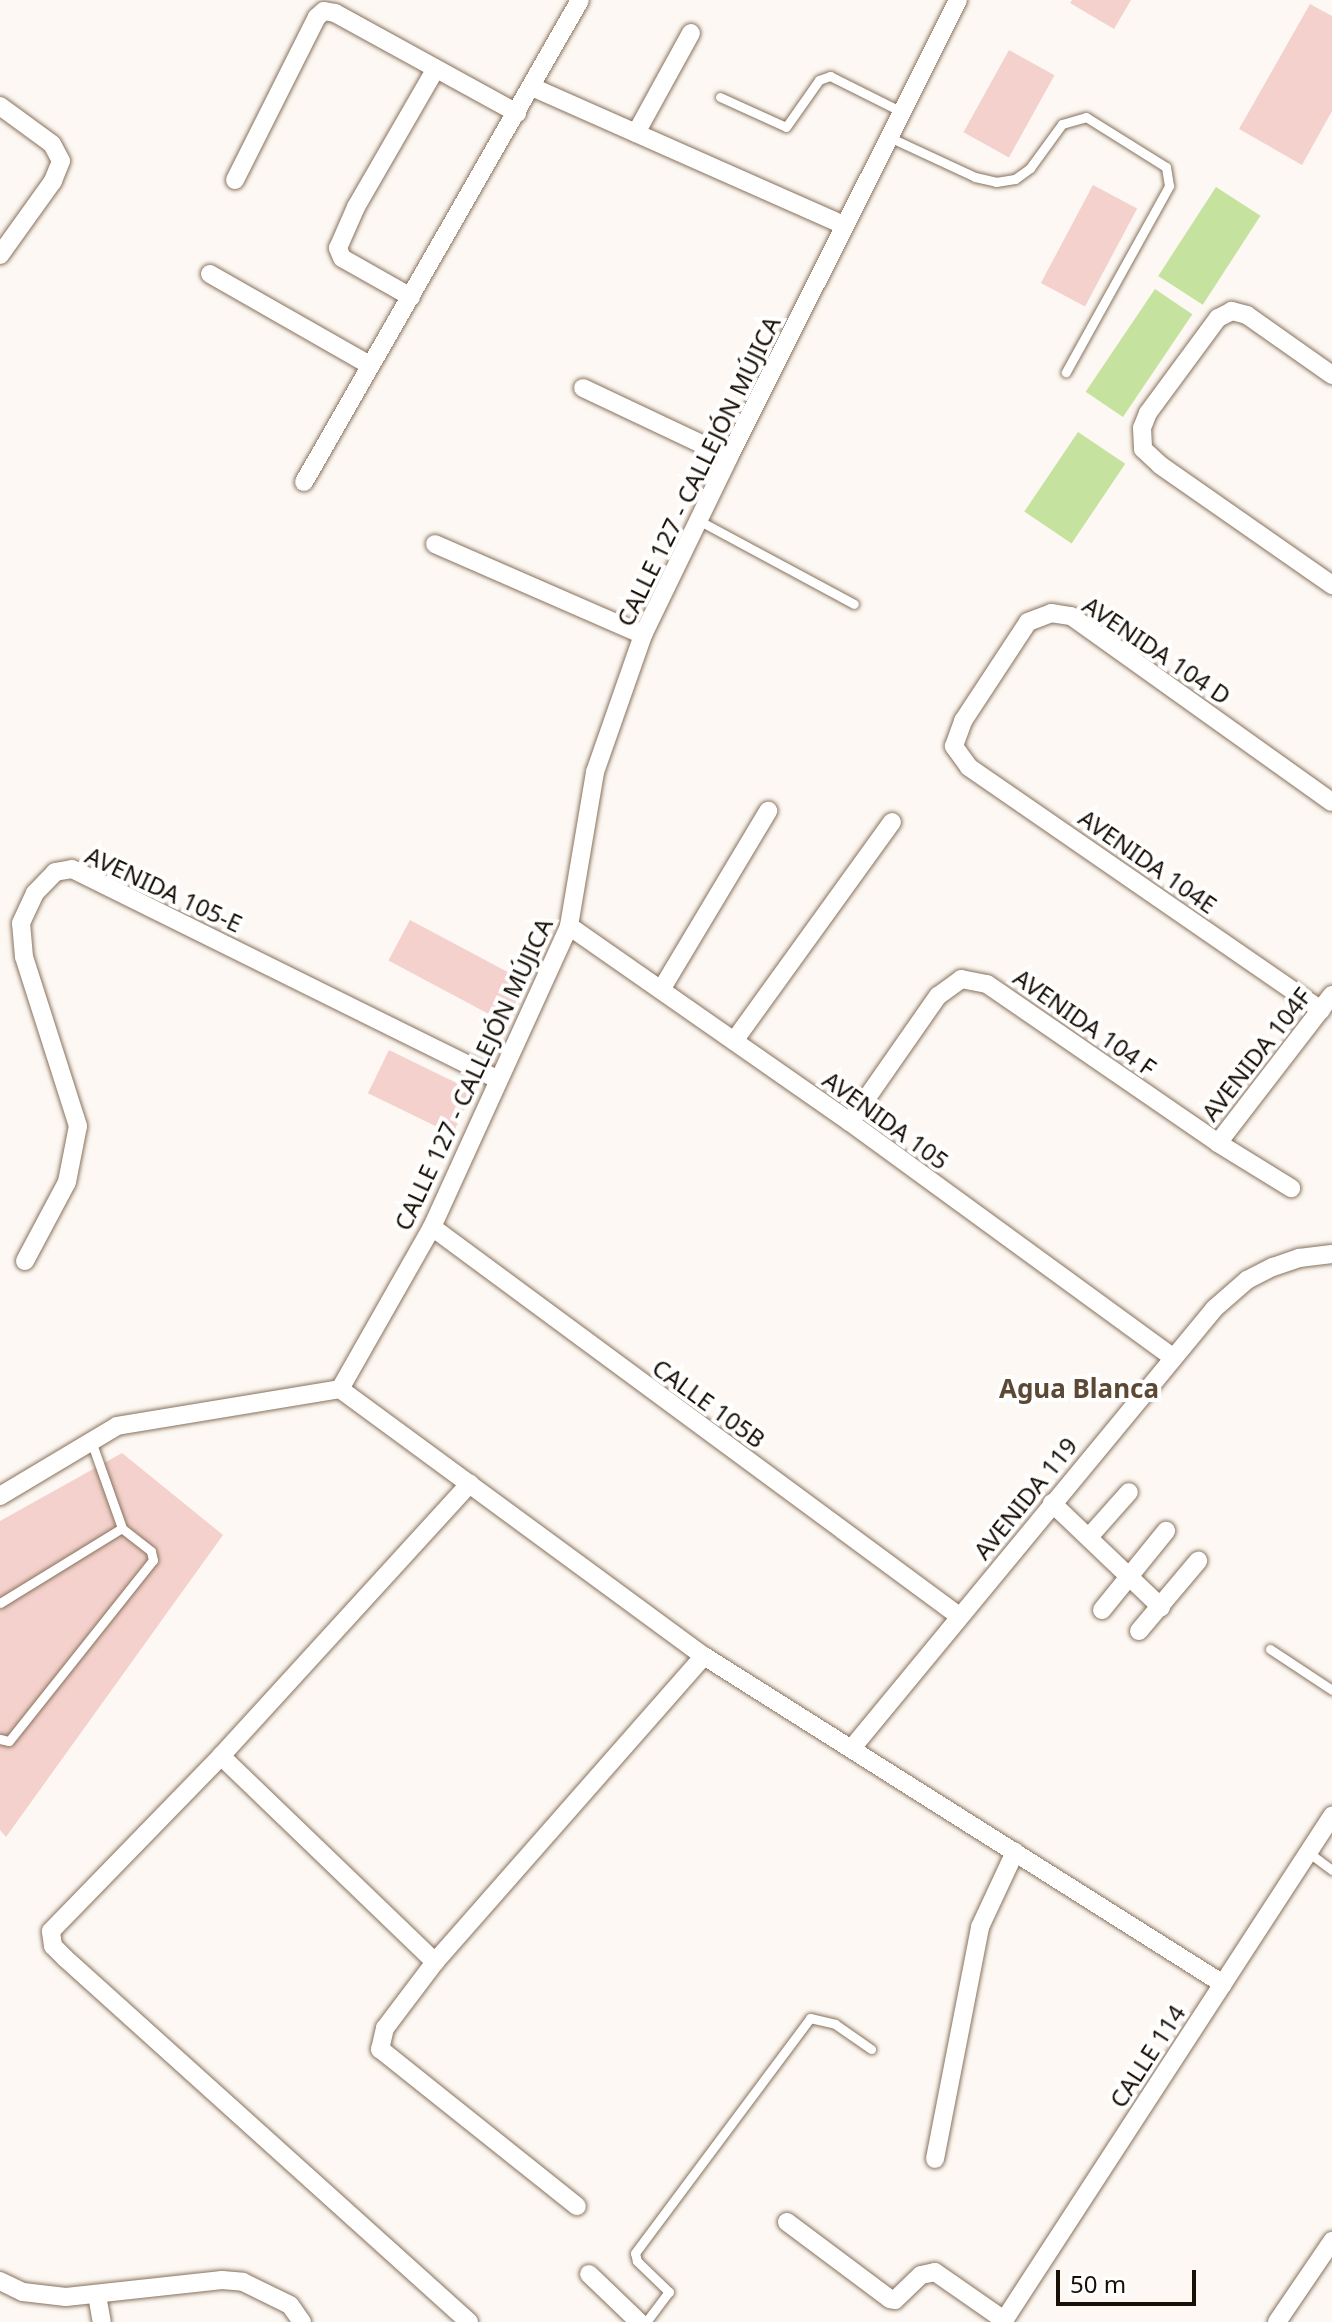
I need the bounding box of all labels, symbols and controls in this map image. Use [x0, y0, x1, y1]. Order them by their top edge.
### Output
street label: CALLE 127 - CALLEJÓN MÚJICA [610, 311, 786, 631]
street label: AVENIDA 104 D [1078, 590, 1236, 710]
street label: AVENIDA 104E [1074, 803, 1222, 919]
street label: AVENIDA 105-E [81, 840, 247, 938]
street label: CALLE 127 - CALLEJÓN MÚJICA [388, 913, 558, 1235]
street label: AVENIDA 104 F [1008, 962, 1162, 1082]
street label: AVENIDA 104F [1195, 982, 1317, 1126]
street label: AVENIDA 105 [818, 1065, 954, 1175]
street label: CALLE 105B [647, 1353, 771, 1453]
district label: Agua Blanca [999, 1373, 1159, 1405]
street label: AVENIDA 119 [967, 1431, 1083, 1565]
street label: CALLE 114 [1103, 1999, 1191, 2113]
scale bar [1060, 2254, 1200, 2304]
text: 50 m [1070, 2267, 1126, 2300]

